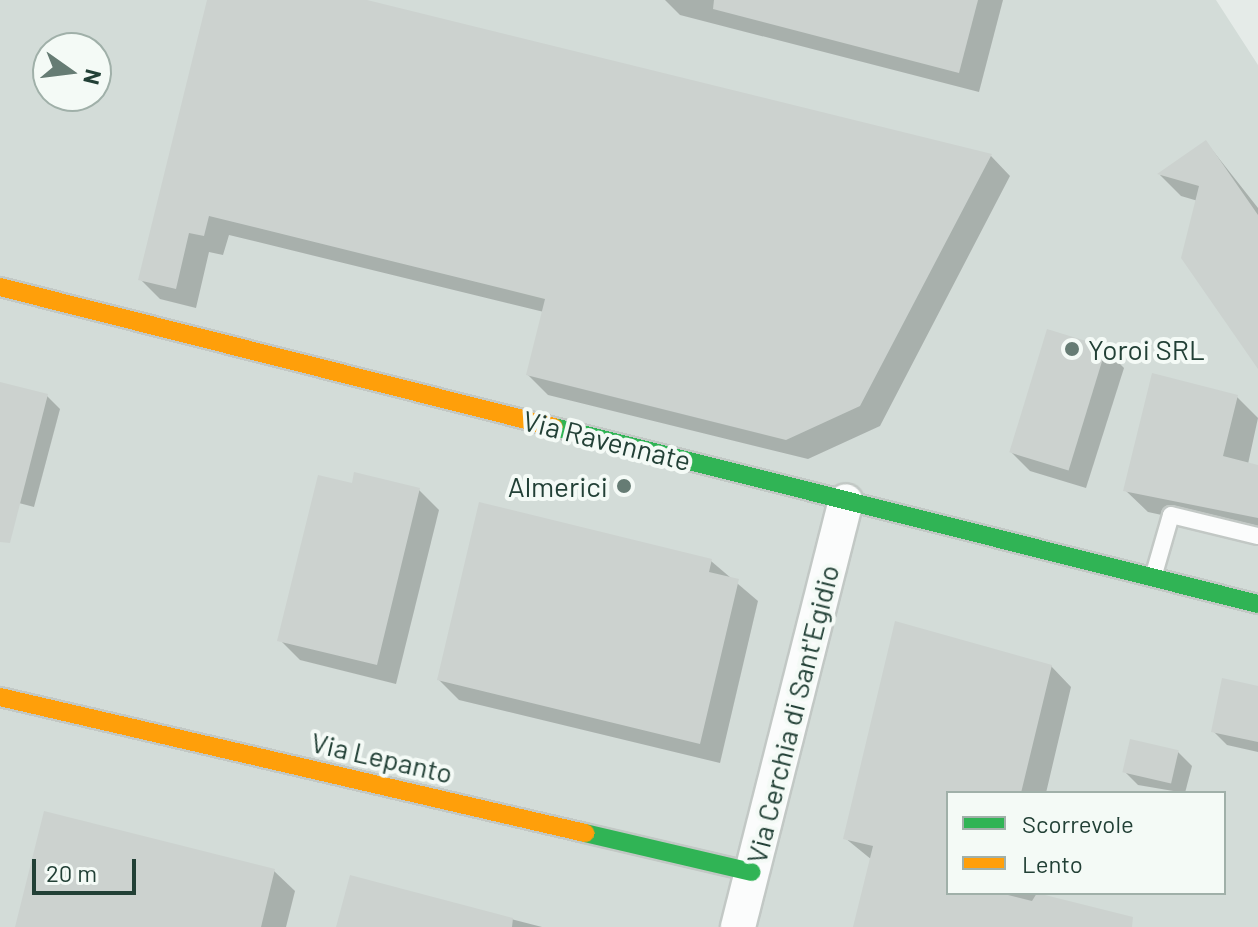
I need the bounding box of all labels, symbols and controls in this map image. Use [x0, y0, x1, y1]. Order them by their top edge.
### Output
north arrow [32, 32, 112, 112]
text: N [79, 67, 108, 88]
place label: Yoroi SRL [1088, 332, 1205, 366]
marker: Yoroi SRL [1063, 340, 1081, 358]
street label: Via Ravennate [520, 403, 694, 477]
place label: Almerici [508, 469, 608, 503]
marker: Almerici [615, 477, 633, 495]
street label: Via Cerchia di Sant'Egidio [739, 561, 845, 867]
street label: Via Lepanto [308, 724, 456, 790]
legend [946, 791, 1226, 895]
text: Scorrevole [1022, 809, 1134, 838]
scale bar [36, 843, 140, 893]
text: Lento [1022, 849, 1083, 878]
text: 20 m [46, 858, 97, 887]

